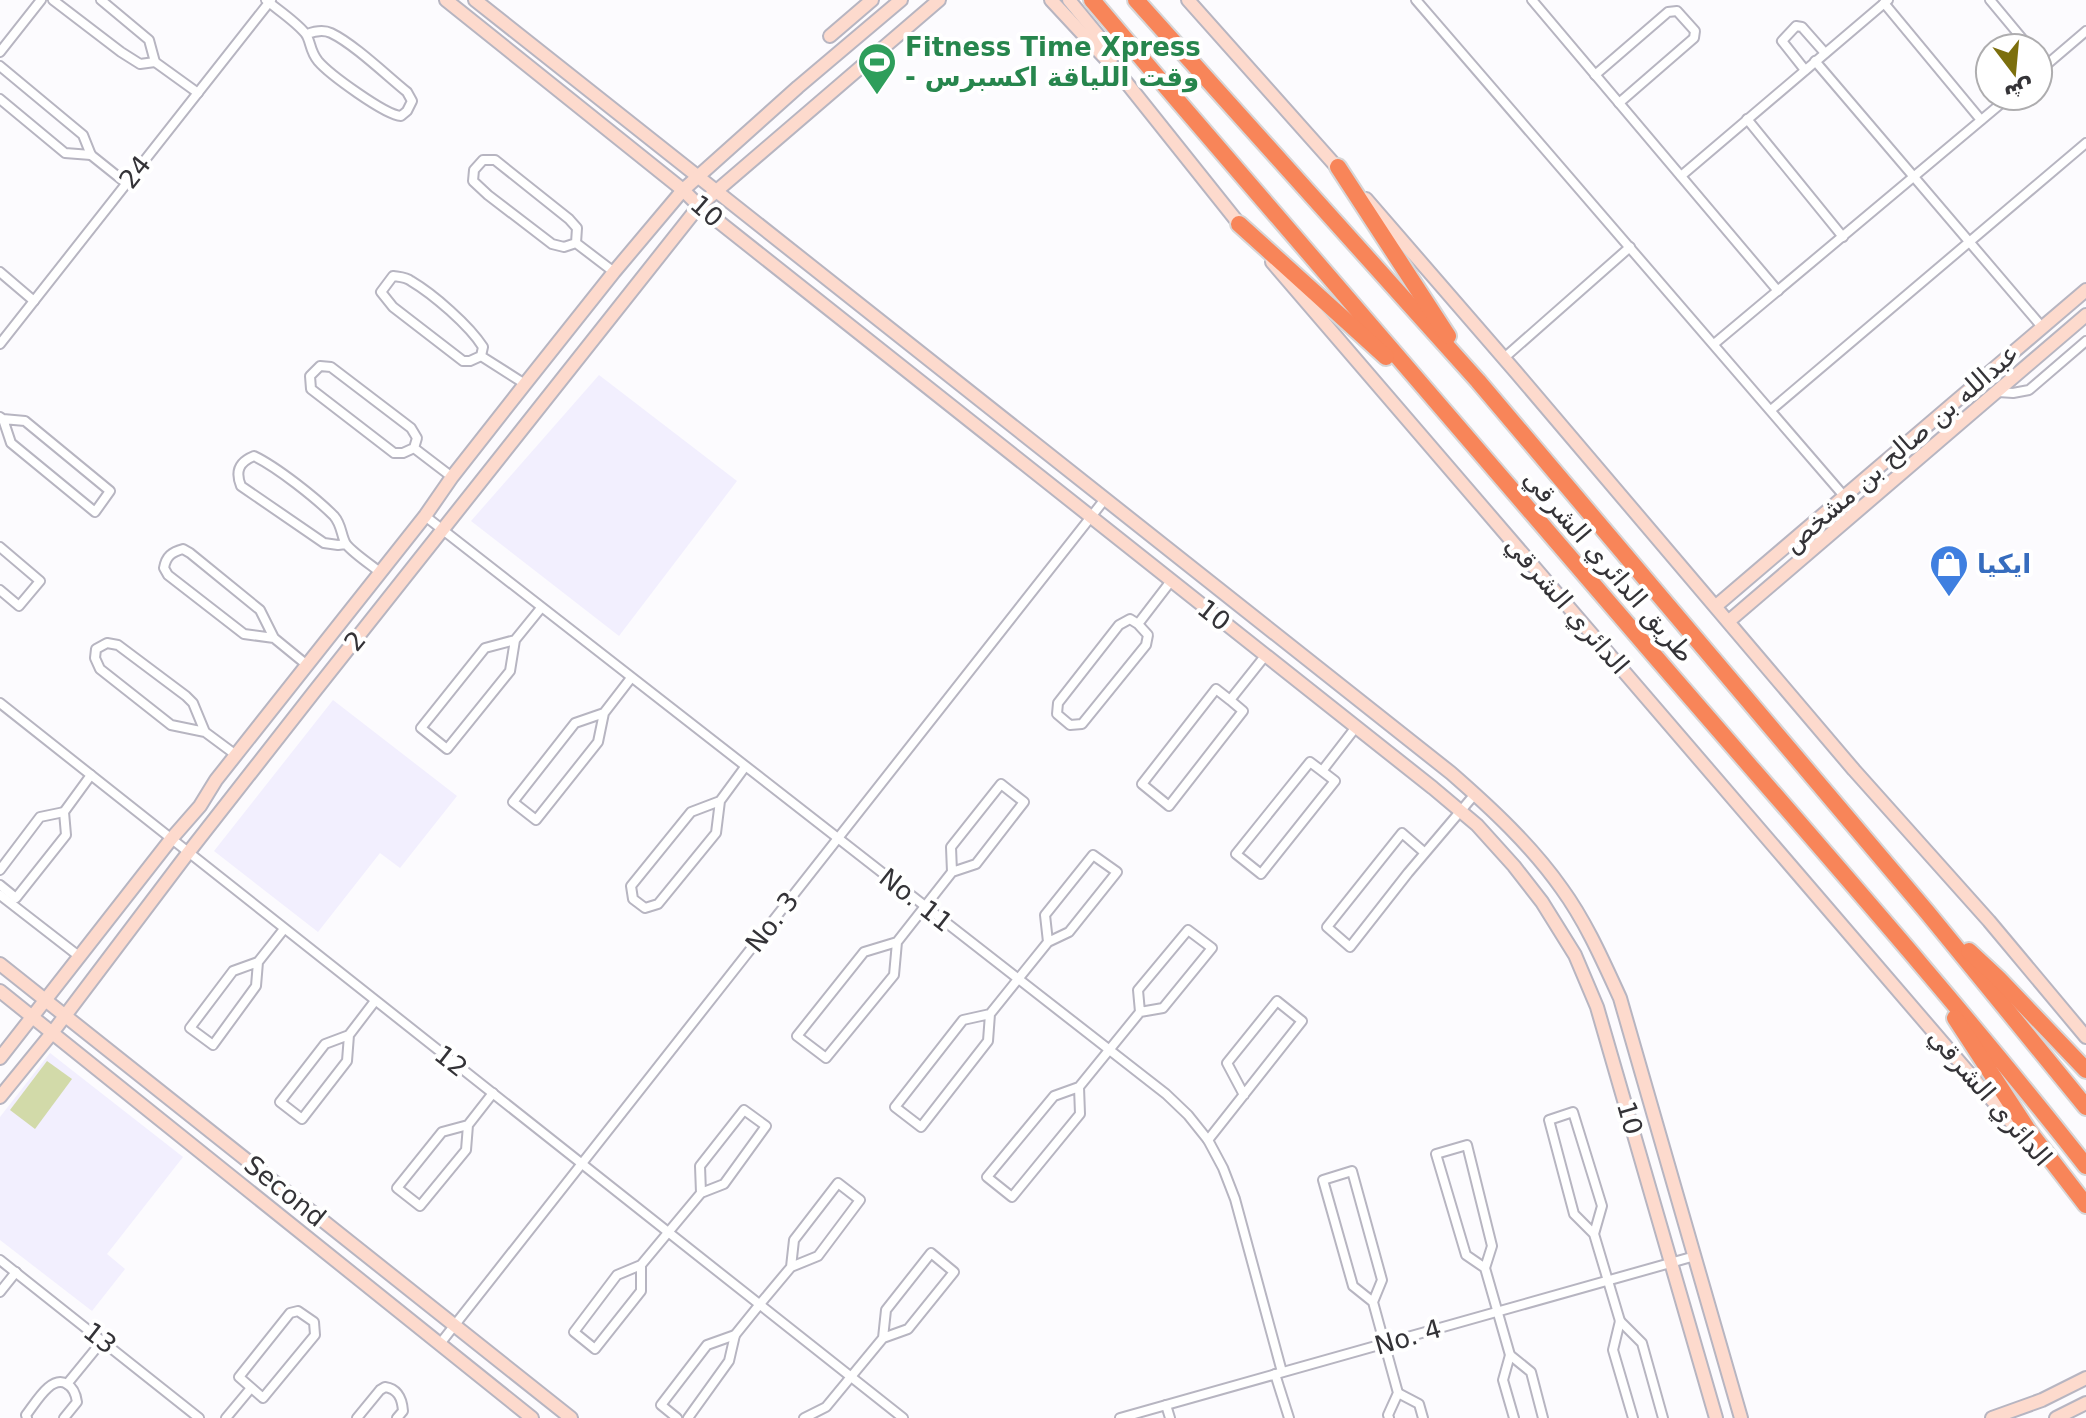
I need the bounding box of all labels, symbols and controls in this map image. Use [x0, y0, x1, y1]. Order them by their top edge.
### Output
place label: Fitness Time Xpress - وقت اللياقة اكسبرس [905, 32, 1201, 93]
north arrow [1974, 32, 2054, 112]
sports icon: Fitness Time Xpress - وقت اللياقة اكسبرس [856, 41, 898, 96]
text: ش [2001, 75, 2037, 107]
street label: 24 [113, 150, 157, 194]
street label: 10 [685, 189, 729, 233]
street label: عبدالله بن صالح بن مشخص [1777, 338, 2026, 559]
street label: طريق الدائري الشرقي [1517, 463, 1701, 669]
street label: الدائري الشرقي [1498, 529, 1636, 681]
shop icon: ايكيا [1928, 543, 1970, 598]
place label: ايكيا [1977, 549, 2031, 579]
street label: 10 [1192, 593, 1236, 637]
street label: 2 [338, 625, 372, 657]
street label: No. 11 [873, 862, 959, 938]
street label: No. 3 [739, 886, 805, 958]
street label: الدائري الشرقي [1921, 1022, 2058, 1173]
street label: 12 [429, 1039, 473, 1083]
street label: 10 [1611, 1098, 1649, 1138]
street label: Second [238, 1149, 332, 1233]
street label: No. 4 [1371, 1313, 1445, 1361]
street label: 13 [78, 1316, 122, 1360]

